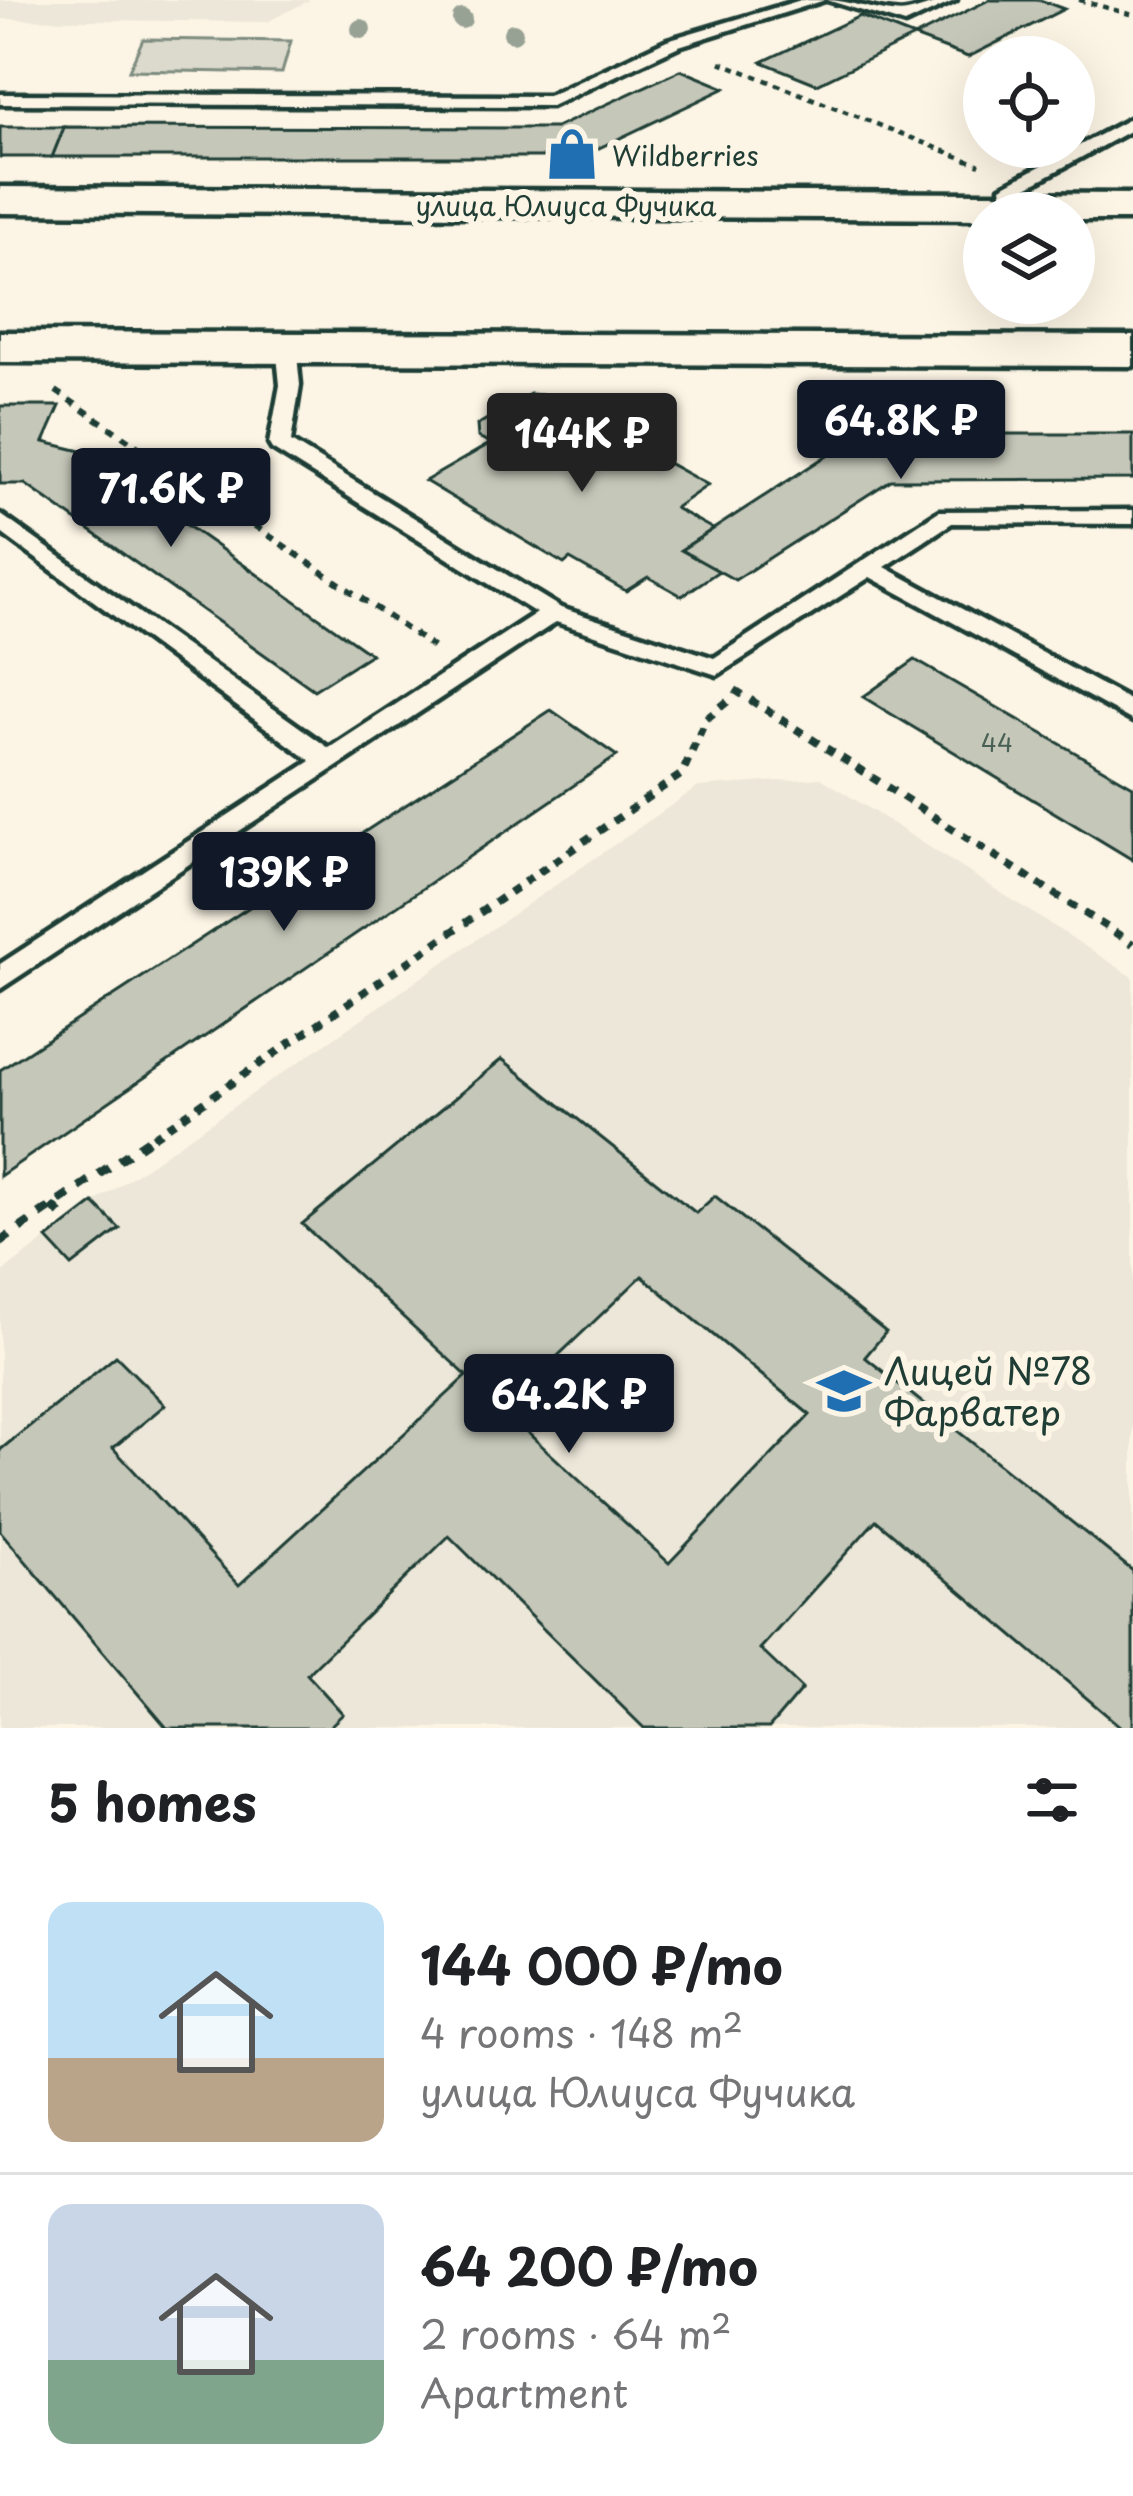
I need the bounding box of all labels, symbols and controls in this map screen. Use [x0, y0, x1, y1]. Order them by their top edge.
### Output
map controls [963, 36, 1095, 324]
button: locate [963, 36, 1095, 168]
shop icon: Wildberries [543, 125, 601, 183]
place label: Wildberries [612, 134, 759, 175]
street label: улица Юлиуса Фучика [415, 184, 717, 225]
button: layers [963, 192, 1095, 324]
pin: 64.8K ₽ [790, 380, 1012, 482]
text: 64.8K ₽ [824, 389, 978, 448]
pin: 144K ₽ [484, 393, 680, 495]
text: 144K ₽ [514, 402, 650, 461]
pin: 71.6K ₽ [60, 448, 282, 550]
text: 71.6K ₽ [98, 457, 244, 516]
house number: 44 [981, 724, 1013, 760]
pin: 139K ₽ [186, 832, 382, 934]
text: 139K ₽ [219, 841, 349, 900]
place label: Лицей №78 Фарватер [884, 1343, 1092, 1438]
pin: 64.2K ₽ [458, 1354, 680, 1456]
school or university icon: Лицей №78 Фарватер [815, 1362, 873, 1420]
text: 64.2K ₽ [491, 1363, 647, 1422]
text: 5 homes [48, 1762, 257, 1839]
icon: filters [1019, 1767, 1085, 1833]
text: 144 000 ₽/mo [420, 1925, 783, 2002]
icon: home [144, 1950, 288, 2094]
text: 4 rooms · 148 m² [420, 2002, 743, 2061]
text: улица Юлиуса Фучика [420, 2061, 855, 2120]
text: 64 200 ₽/mo [420, 2226, 758, 2303]
icon: home [144, 2252, 288, 2396]
text: 2 rooms · 64 m² [420, 2303, 732, 2362]
text: Apartment [420, 2362, 628, 2421]

